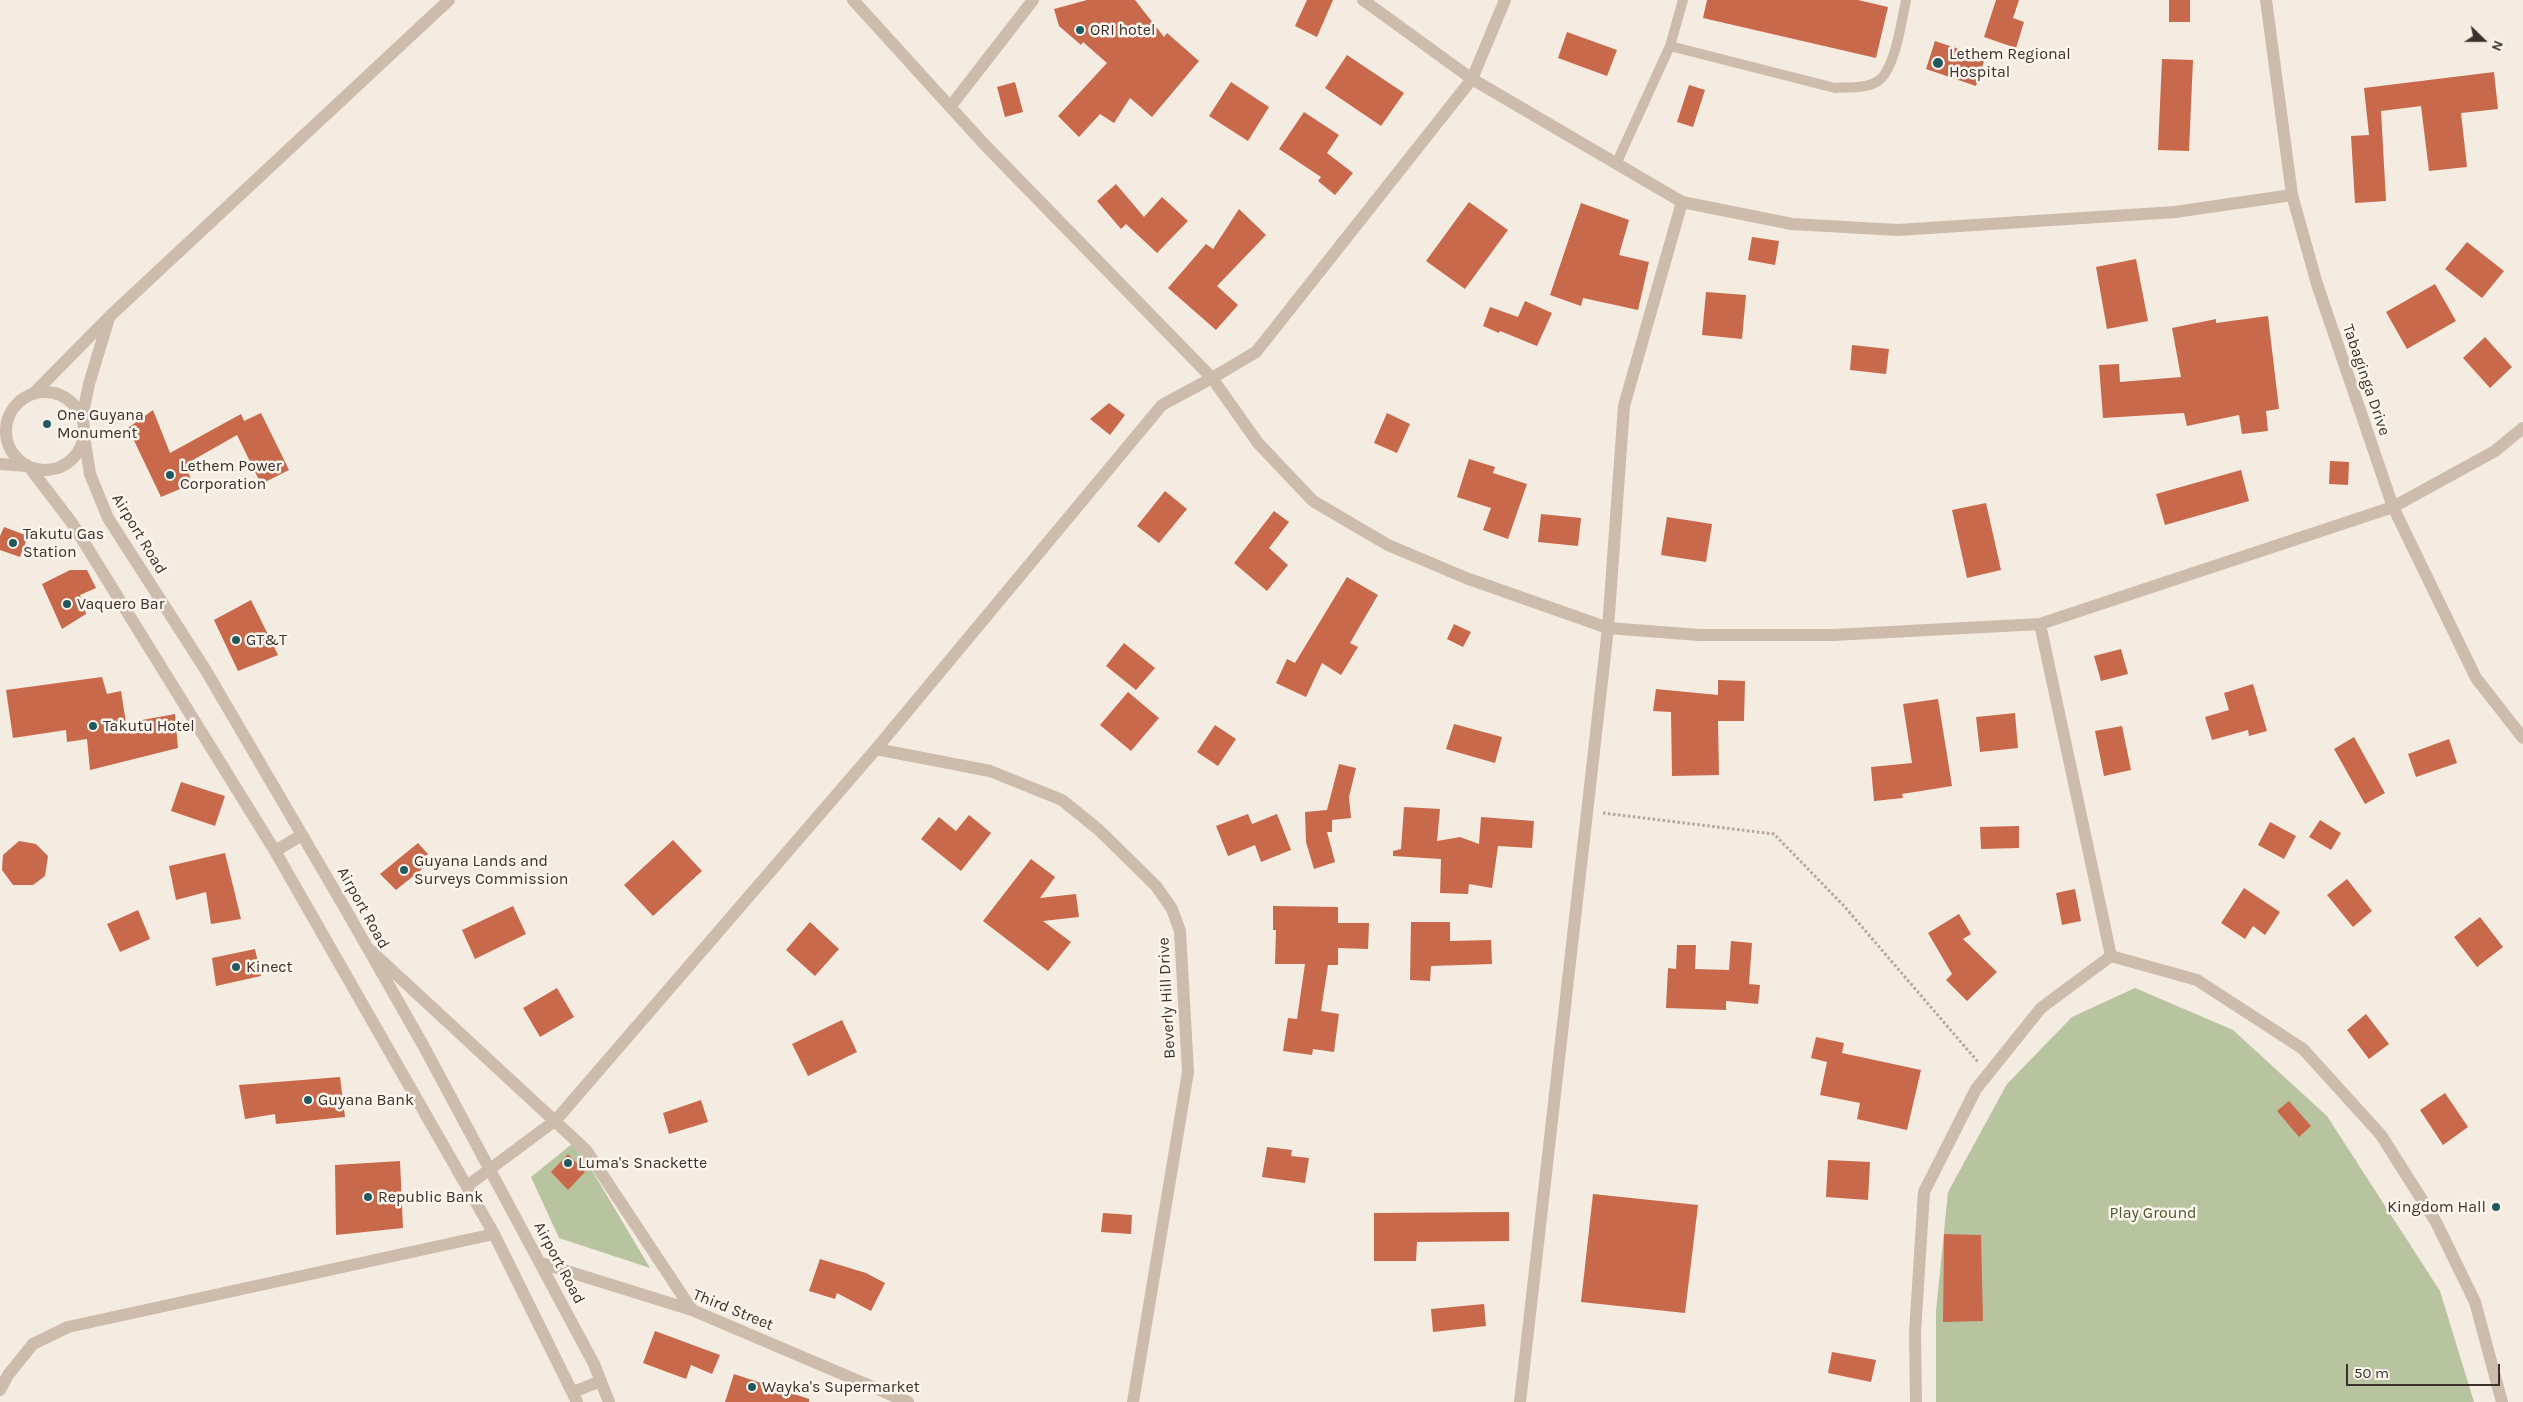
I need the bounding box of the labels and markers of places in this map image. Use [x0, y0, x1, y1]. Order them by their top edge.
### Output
place label: ORI hotel [1090, 20, 1156, 40]
marker: ORI hotel [1074, 24, 1086, 36]
place label: Lethem Regional Hospital [1949, 44, 2071, 82]
marker: Lethem Regional Hospital [1931, 56, 1945, 70]
place label: One Guyana Monument [57, 405, 144, 443]
marker: One Guyana Monument [41, 418, 53, 430]
place label: Lethem Power Corporation [180, 456, 282, 494]
marker: Lethem Power Corporation [164, 469, 176, 481]
place label: Takutu Gas Station [23, 524, 104, 562]
marker: Takutu Gas Station [7, 537, 19, 549]
place label: Vaquero Bar [77, 594, 164, 614]
marker: Vaquero Bar [61, 598, 73, 610]
place label: GT&T [246, 630, 287, 650]
marker: GT&T [230, 634, 242, 646]
place label: Takutu Hotel [103, 716, 195, 736]
marker: Takutu Hotel [87, 720, 99, 732]
place label: Guyana Lands and Surveys Commission [414, 851, 568, 889]
marker: Guyana Lands and Surveys Commission [398, 864, 410, 876]
place label: Kinect [246, 957, 293, 977]
marker: Kinect [230, 961, 242, 973]
place label: Guyana Bank [318, 1090, 414, 1110]
marker: Guyana Bank [302, 1094, 314, 1106]
place label: Luma's Snackette [578, 1153, 707, 1173]
marker: Luma's Snackette [562, 1157, 574, 1169]
place label: Republic Bank [378, 1187, 483, 1207]
marker: Republic Bank [362, 1191, 374, 1203]
place label: Kingdom Hall [2387, 1197, 2486, 1217]
marker: Kingdom Hall [2490, 1201, 2502, 1213]
place label: Wayka's Supermarket [762, 1377, 920, 1397]
marker: Wayka's Supermarket [746, 1381, 758, 1393]

